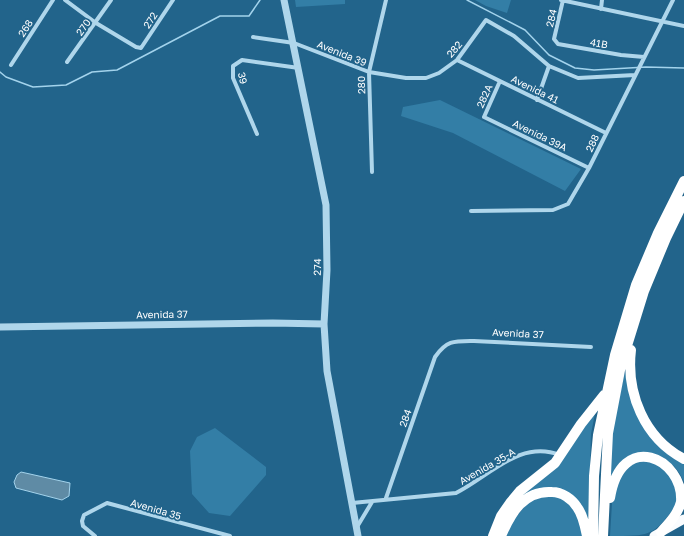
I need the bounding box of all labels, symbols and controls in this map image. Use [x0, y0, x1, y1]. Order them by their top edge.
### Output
street label: 284 [543, 8, 559, 28]
street label: 272 [140, 9, 160, 30]
street label: 270 [73, 16, 93, 38]
street label: 268 [15, 17, 35, 39]
street label: 41B [589, 36, 609, 50]
street label: Avenida 39 [315, 38, 369, 68]
street label: 282 [444, 38, 464, 60]
street label: 39 [236, 71, 250, 85]
street label: Avenida 41 [509, 72, 561, 106]
street label: 280 [355, 76, 367, 94]
street label: 282A [474, 82, 495, 110]
street label: Avenida 39A [511, 117, 569, 153]
street label: 288 [583, 132, 601, 154]
street label: 274 [311, 258, 323, 276]
street label: Avenida 37 [136, 308, 188, 320]
street label: Avenida 37 [492, 326, 544, 340]
street label: 284 [396, 408, 414, 428]
street label: Avenida 35-A [457, 445, 517, 487]
street label: Avenida 35 [129, 496, 183, 522]

